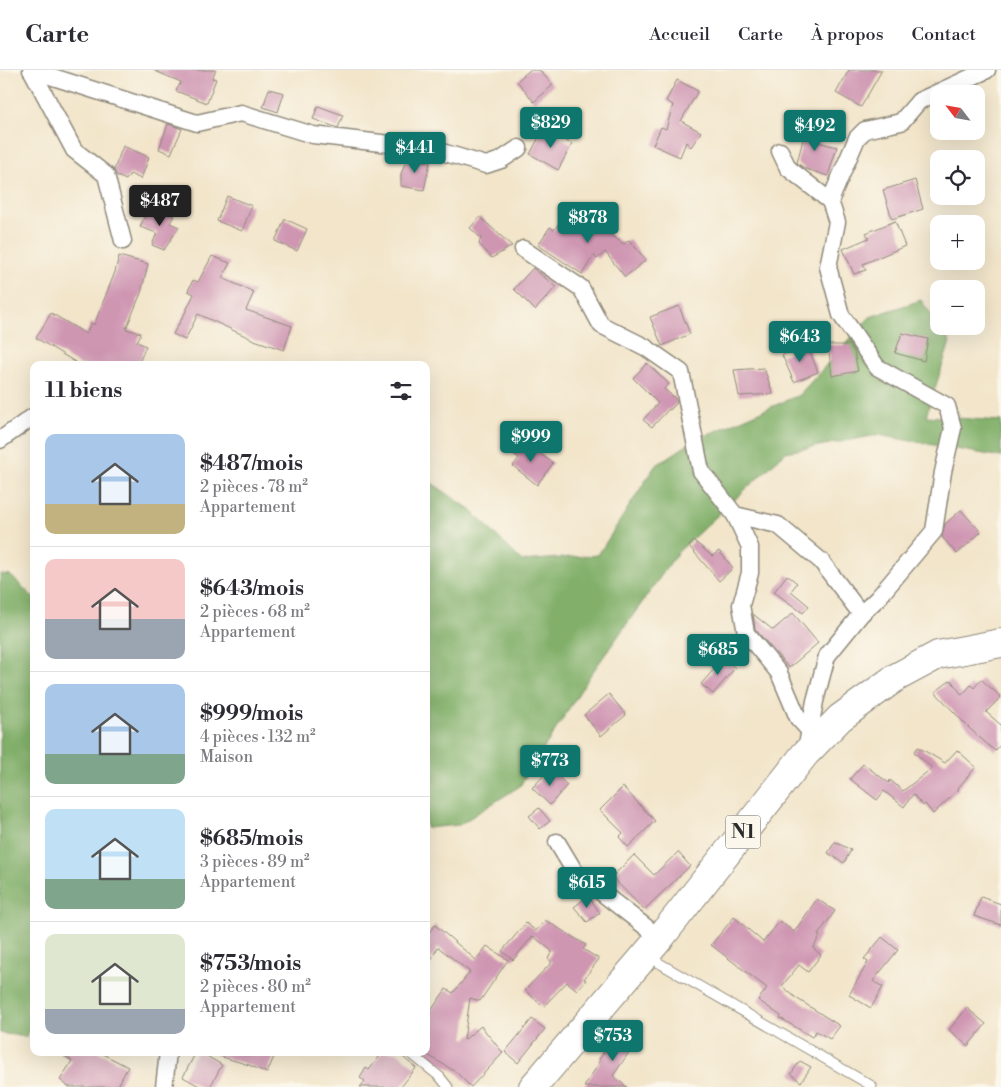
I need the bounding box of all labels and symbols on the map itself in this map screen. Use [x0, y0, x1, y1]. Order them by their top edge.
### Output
north arrow [930, 85, 985, 140]
pin: $829 [521, 106, 581, 149]
pin: $492 [785, 109, 845, 152]
pin: $441 [385, 132, 445, 174]
pin: $487 [130, 184, 190, 227]
pin: $878 [558, 202, 618, 244]
pin: $643 [770, 320, 830, 363]
pin: $999 [501, 420, 561, 463]
pin: $685 [688, 634, 748, 676]
pin: $773 [520, 744, 580, 787]
road number: N1 [726, 816, 760, 849]
pin: $615 [557, 866, 617, 909]
pin: $753 [583, 1020, 643, 1062]

